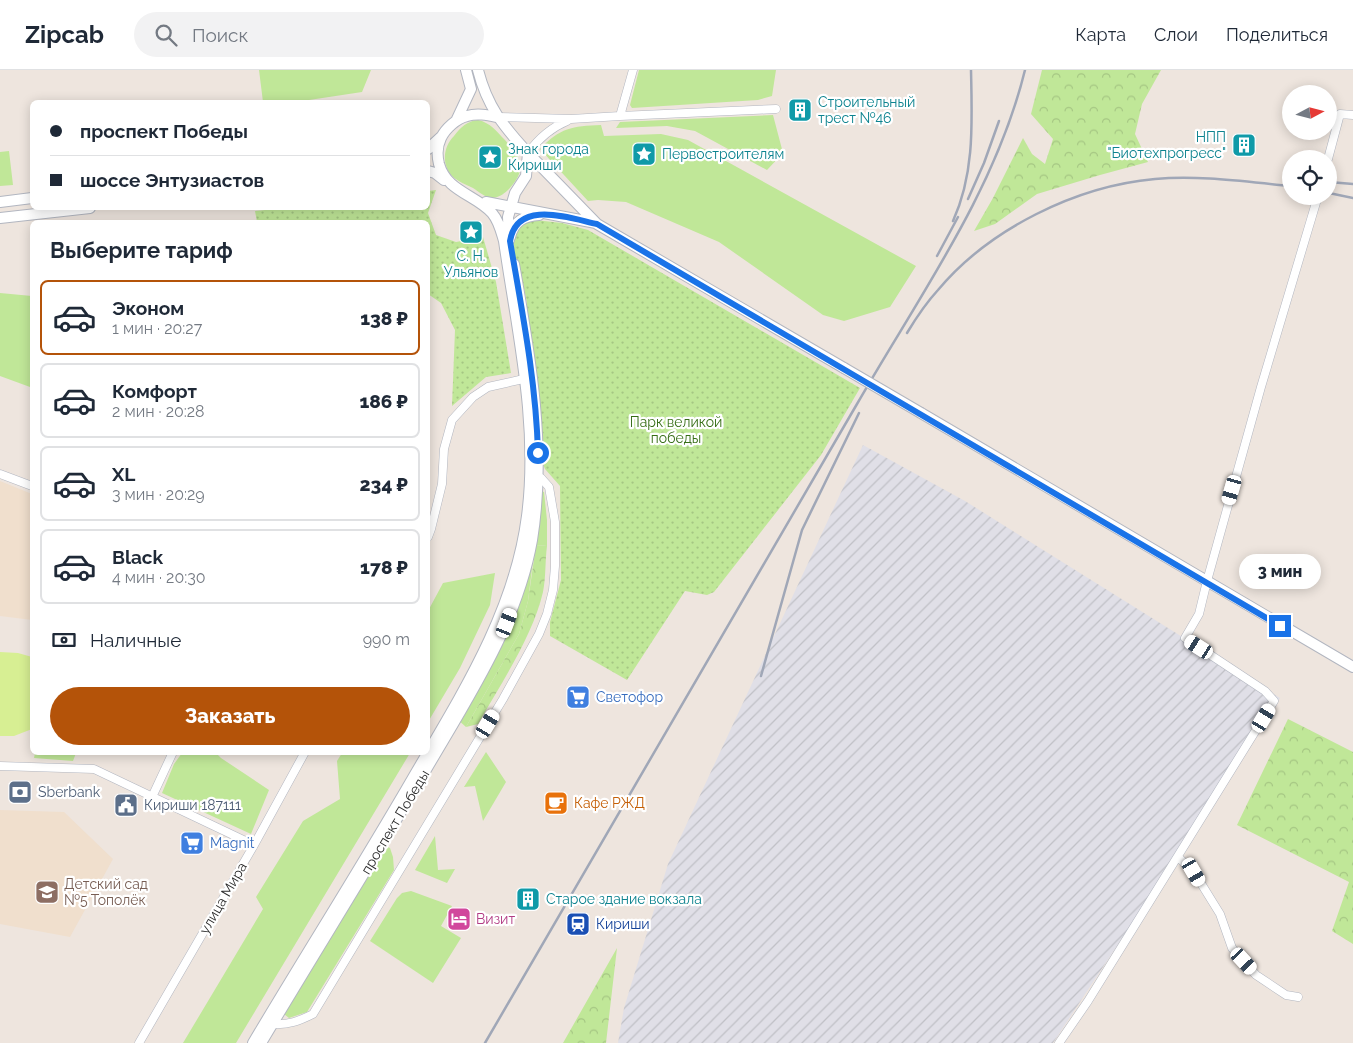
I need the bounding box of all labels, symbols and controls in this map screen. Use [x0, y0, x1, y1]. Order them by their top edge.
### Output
search box [134, 12, 484, 57]
text: Zipcab [25, 20, 104, 49]
icon: search [152, 21, 180, 49]
text: Поиск [192, 24, 248, 46]
text: Карта [1075, 24, 1126, 45]
text: Слои [1154, 24, 1198, 45]
text: Поделиться [1226, 24, 1328, 45]
north arrow [1282, 85, 1338, 140]
map controls [1282, 85, 1337, 205]
place label: Строительный трест №46 [818, 94, 915, 126]
building icon: Строительный трест №46 [787, 97, 813, 123]
text: проспект Победы [80, 120, 248, 142]
place label: НПП "Биотехпрогресс" [1107, 129, 1226, 161]
building icon: НПП "Биотехпрогресс" [1231, 132, 1257, 158]
place label: Знак города Кириши [508, 141, 589, 173]
place icon: Первостроителям [631, 141, 657, 167]
place icon: Знак города Кириши [477, 144, 503, 170]
place label: Первостроителям [662, 146, 784, 162]
button: locate [1282, 150, 1337, 205]
text: шоссе Энтузиастов [80, 169, 264, 191]
place icon: С. Н. Ульянов [458, 219, 484, 245]
text: Выберите тариф [50, 237, 233, 263]
place label: С. Н. Ульянов [444, 248, 498, 280]
icon: car [52, 295, 97, 340]
text: Эконом [112, 297, 184, 319]
text: 138 ₽ [360, 307, 408, 329]
text: 1 мин · 20:27 [112, 319, 202, 338]
icon: car [52, 378, 97, 423]
text: Комфорт [112, 380, 197, 402]
text: 186 ₽ [359, 390, 408, 412]
text: 2 мин · 20:28 [112, 402, 205, 421]
park label: Парк великой победы [630, 414, 722, 446]
route start [527, 442, 549, 464]
icon: car [52, 461, 97, 506]
text: XL [112, 463, 135, 485]
text: 234 ₽ [360, 473, 408, 495]
car [1220, 474, 1243, 506]
text: 3 мин · 20:29 [112, 485, 205, 504]
icon: car [52, 544, 97, 589]
text: Black [112, 546, 163, 568]
callout: 3 мин [1239, 554, 1321, 588]
text: 178 ₽ [360, 556, 408, 578]
text: 3 мин [1258, 562, 1302, 581]
text: 4 мин · 20:30 [112, 568, 206, 587]
car [494, 606, 519, 640]
route end [1269, 615, 1291, 637]
icon: cash [50, 626, 78, 654]
text: Наличные [90, 629, 181, 651]
text: 990 m [363, 630, 410, 649]
car [1182, 633, 1215, 661]
supermarket icon: Светофор [565, 684, 591, 710]
button: Заказать [50, 687, 410, 745]
place label: Светофор [596, 689, 663, 705]
car [1249, 701, 1278, 735]
car [473, 707, 502, 741]
street label: проспект Победы [358, 767, 432, 877]
bank icon: Sberbank [7, 779, 33, 805]
place label: Sberbank [38, 784, 101, 800]
cafe icon: Кафе РЖД [543, 790, 569, 816]
public building icon: Кириши 187111 [113, 792, 139, 818]
place label: Кафе РЖД [574, 795, 645, 811]
place label: Кириши 187111 [144, 797, 241, 813]
supermarket icon: Magnit [179, 830, 205, 856]
place label: Magnit [210, 835, 255, 851]
car [1180, 855, 1207, 889]
street label: улица Мира [196, 859, 250, 937]
place label: Детский сад №5 Тополёк [64, 876, 148, 908]
school or university icon: Детский сад №5 Тополёк [34, 879, 60, 905]
building icon: Старое здание вокзала [515, 886, 541, 912]
place label: Старое здание вокзала [546, 891, 702, 907]
hotel icon: Визит [446, 906, 472, 932]
place label: Визит [476, 911, 515, 927]
station icon: Кириши [565, 911, 591, 937]
place label: Кириши [596, 916, 650, 932]
car [1228, 945, 1259, 977]

